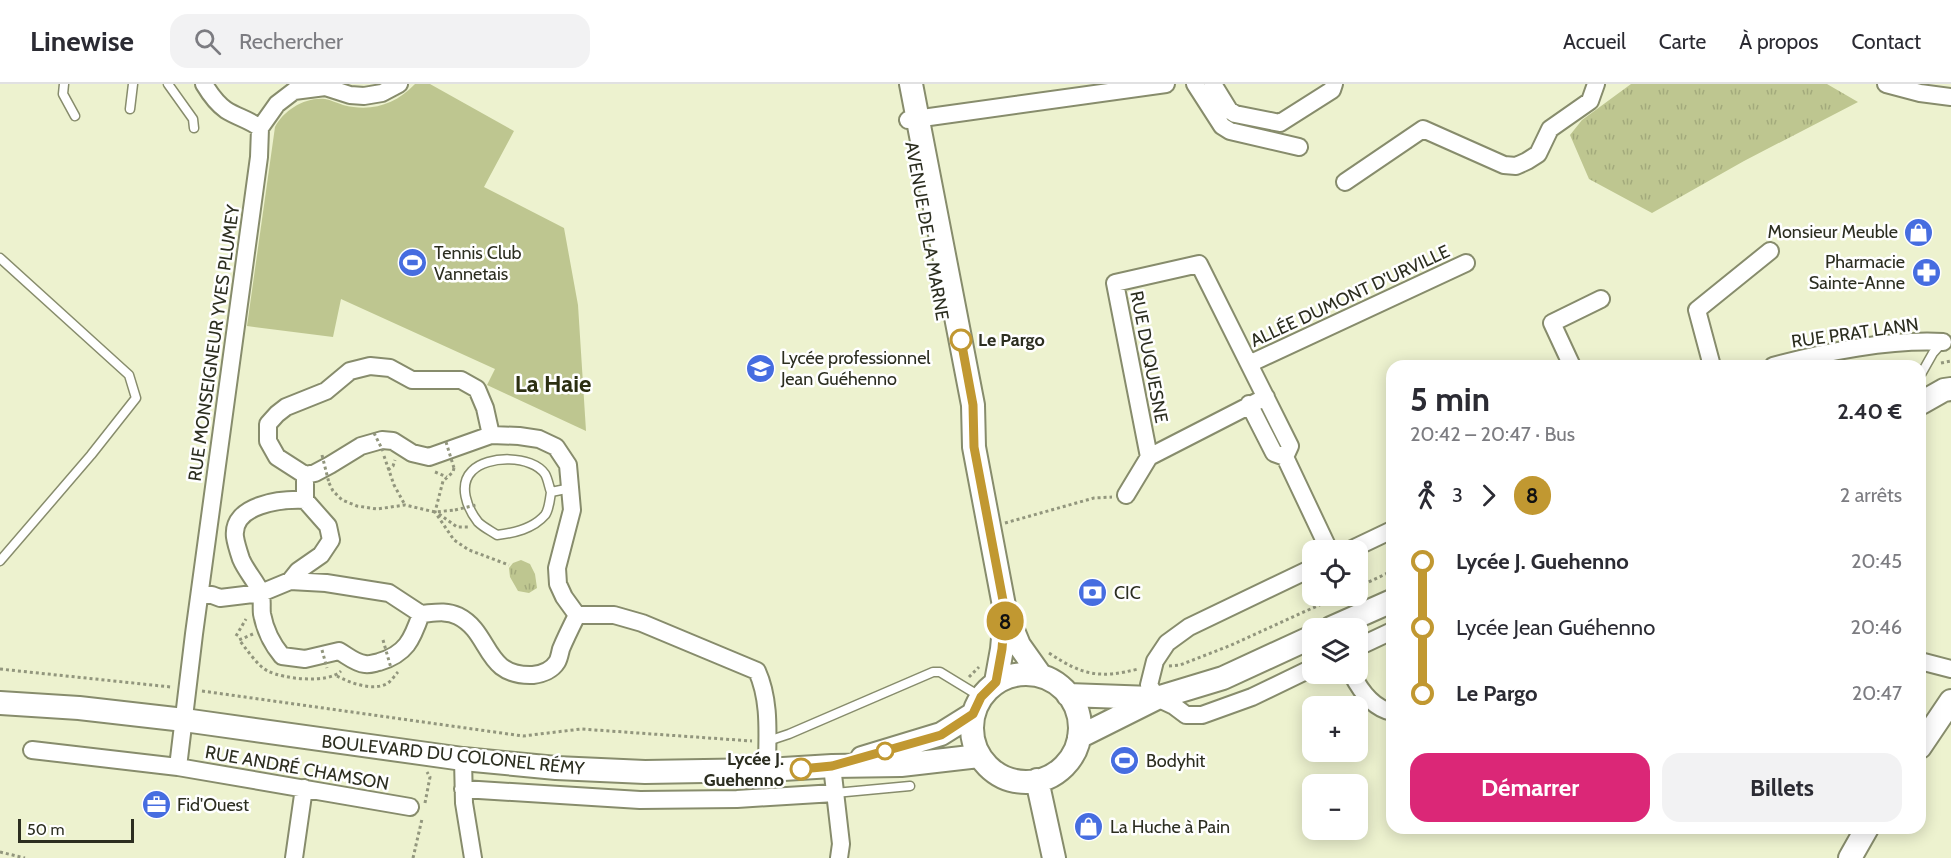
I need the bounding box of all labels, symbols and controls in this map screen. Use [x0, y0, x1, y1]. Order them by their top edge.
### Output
search box [170, 14, 590, 68]
text: Linewise [30, 24, 134, 58]
icon: search [191, 25, 224, 58]
text: Rechercher [239, 28, 343, 55]
text: Accueil [1563, 29, 1626, 54]
text: Carte [1659, 29, 1706, 54]
text: À propos [1739, 29, 1818, 54]
text: Contact [1851, 29, 1921, 54]
street label: AVENUE DE LA MARNE [900, 140, 954, 322]
street label: RUE MONSEIGNEUR YVES PLUMEY [184, 203, 244, 483]
shop icon: Monsieur Meuble [1903, 216, 1935, 248]
place label: Monsieur Meuble [1768, 221, 1898, 243]
street label: ALLÉE DUMONT D'URVILLE [1247, 240, 1453, 352]
place label: Tennis Club Vannetais [434, 242, 522, 285]
sports icon: Tennis Club Vannetais [397, 247, 429, 279]
place label: Pharmacie Sainte-Anne [1809, 251, 1905, 294]
pharmacy icon: Pharmacie Sainte-Anne [1910, 256, 1942, 288]
street label: RUE DUQUESNE [1125, 289, 1173, 425]
street label: RUE PRAT LANN [1790, 313, 1920, 353]
marker: Le Pargo [950, 329, 972, 351]
place label: Le Pargo [978, 329, 1045, 351]
place label: Lycée professionnel Jean Guéhenno [780, 347, 931, 390]
school or university icon: Lycée professionnel Jean Guéhenno [744, 352, 776, 384]
district label: La Haie [515, 369, 591, 398]
text: 5 min [1410, 379, 1490, 419]
text: 2.40 € [1837, 398, 1902, 425]
text: 20:42 – 20:47 · Bus [1410, 422, 1575, 446]
icon: walk [1410, 479, 1443, 512]
icon: forward [1472, 479, 1505, 512]
text: 3 [1452, 483, 1463, 507]
text: 8 [1526, 483, 1539, 508]
text: 2 arrêts [1840, 483, 1902, 507]
map controls [1302, 540, 1368, 840]
button: locate [1302, 540, 1368, 606]
text: Lycée J. Guehenno [1456, 548, 1629, 575]
text: 20:45 [1851, 549, 1902, 573]
bank icon: CIC [1077, 577, 1109, 609]
place label: CIC [1114, 582, 1141, 604]
line badge: 8 [986, 602, 1024, 640]
text: 8 [999, 609, 1011, 634]
text: Lycée Jean Guéhenno [1456, 614, 1655, 641]
text: 20:46 [1850, 615, 1902, 639]
button: layers [1302, 618, 1368, 684]
text: Le Pargo [1456, 680, 1538, 707]
text: 20:47 [1852, 681, 1902, 705]
button: + [1302, 696, 1368, 762]
street label: BOULEVARD DU COLONEL RÉMY [321, 730, 586, 780]
street label: RUE ANDRÉ CHAMSON [203, 741, 391, 795]
unlabelled marker [876, 742, 894, 760]
sports icon: Bodyhit [1109, 745, 1141, 777]
place label: Lycée J. Guehenno [704, 748, 784, 791]
place label: Bodyhit [1146, 750, 1205, 772]
button: Démarrer [1410, 753, 1650, 822]
button: Billets [1662, 753, 1902, 822]
marker: Lycée J. Guehenno [790, 758, 812, 780]
button: − [1302, 774, 1368, 840]
office icon: Fid'Ouest [140, 789, 172, 821]
place label: Fid'Ouest [177, 794, 249, 816]
shop icon: La Huche à Pain [1073, 811, 1105, 843]
scale bar [18, 816, 134, 844]
place label: La Huche à Pain [1110, 816, 1230, 838]
text: 50 m [27, 820, 64, 839]

